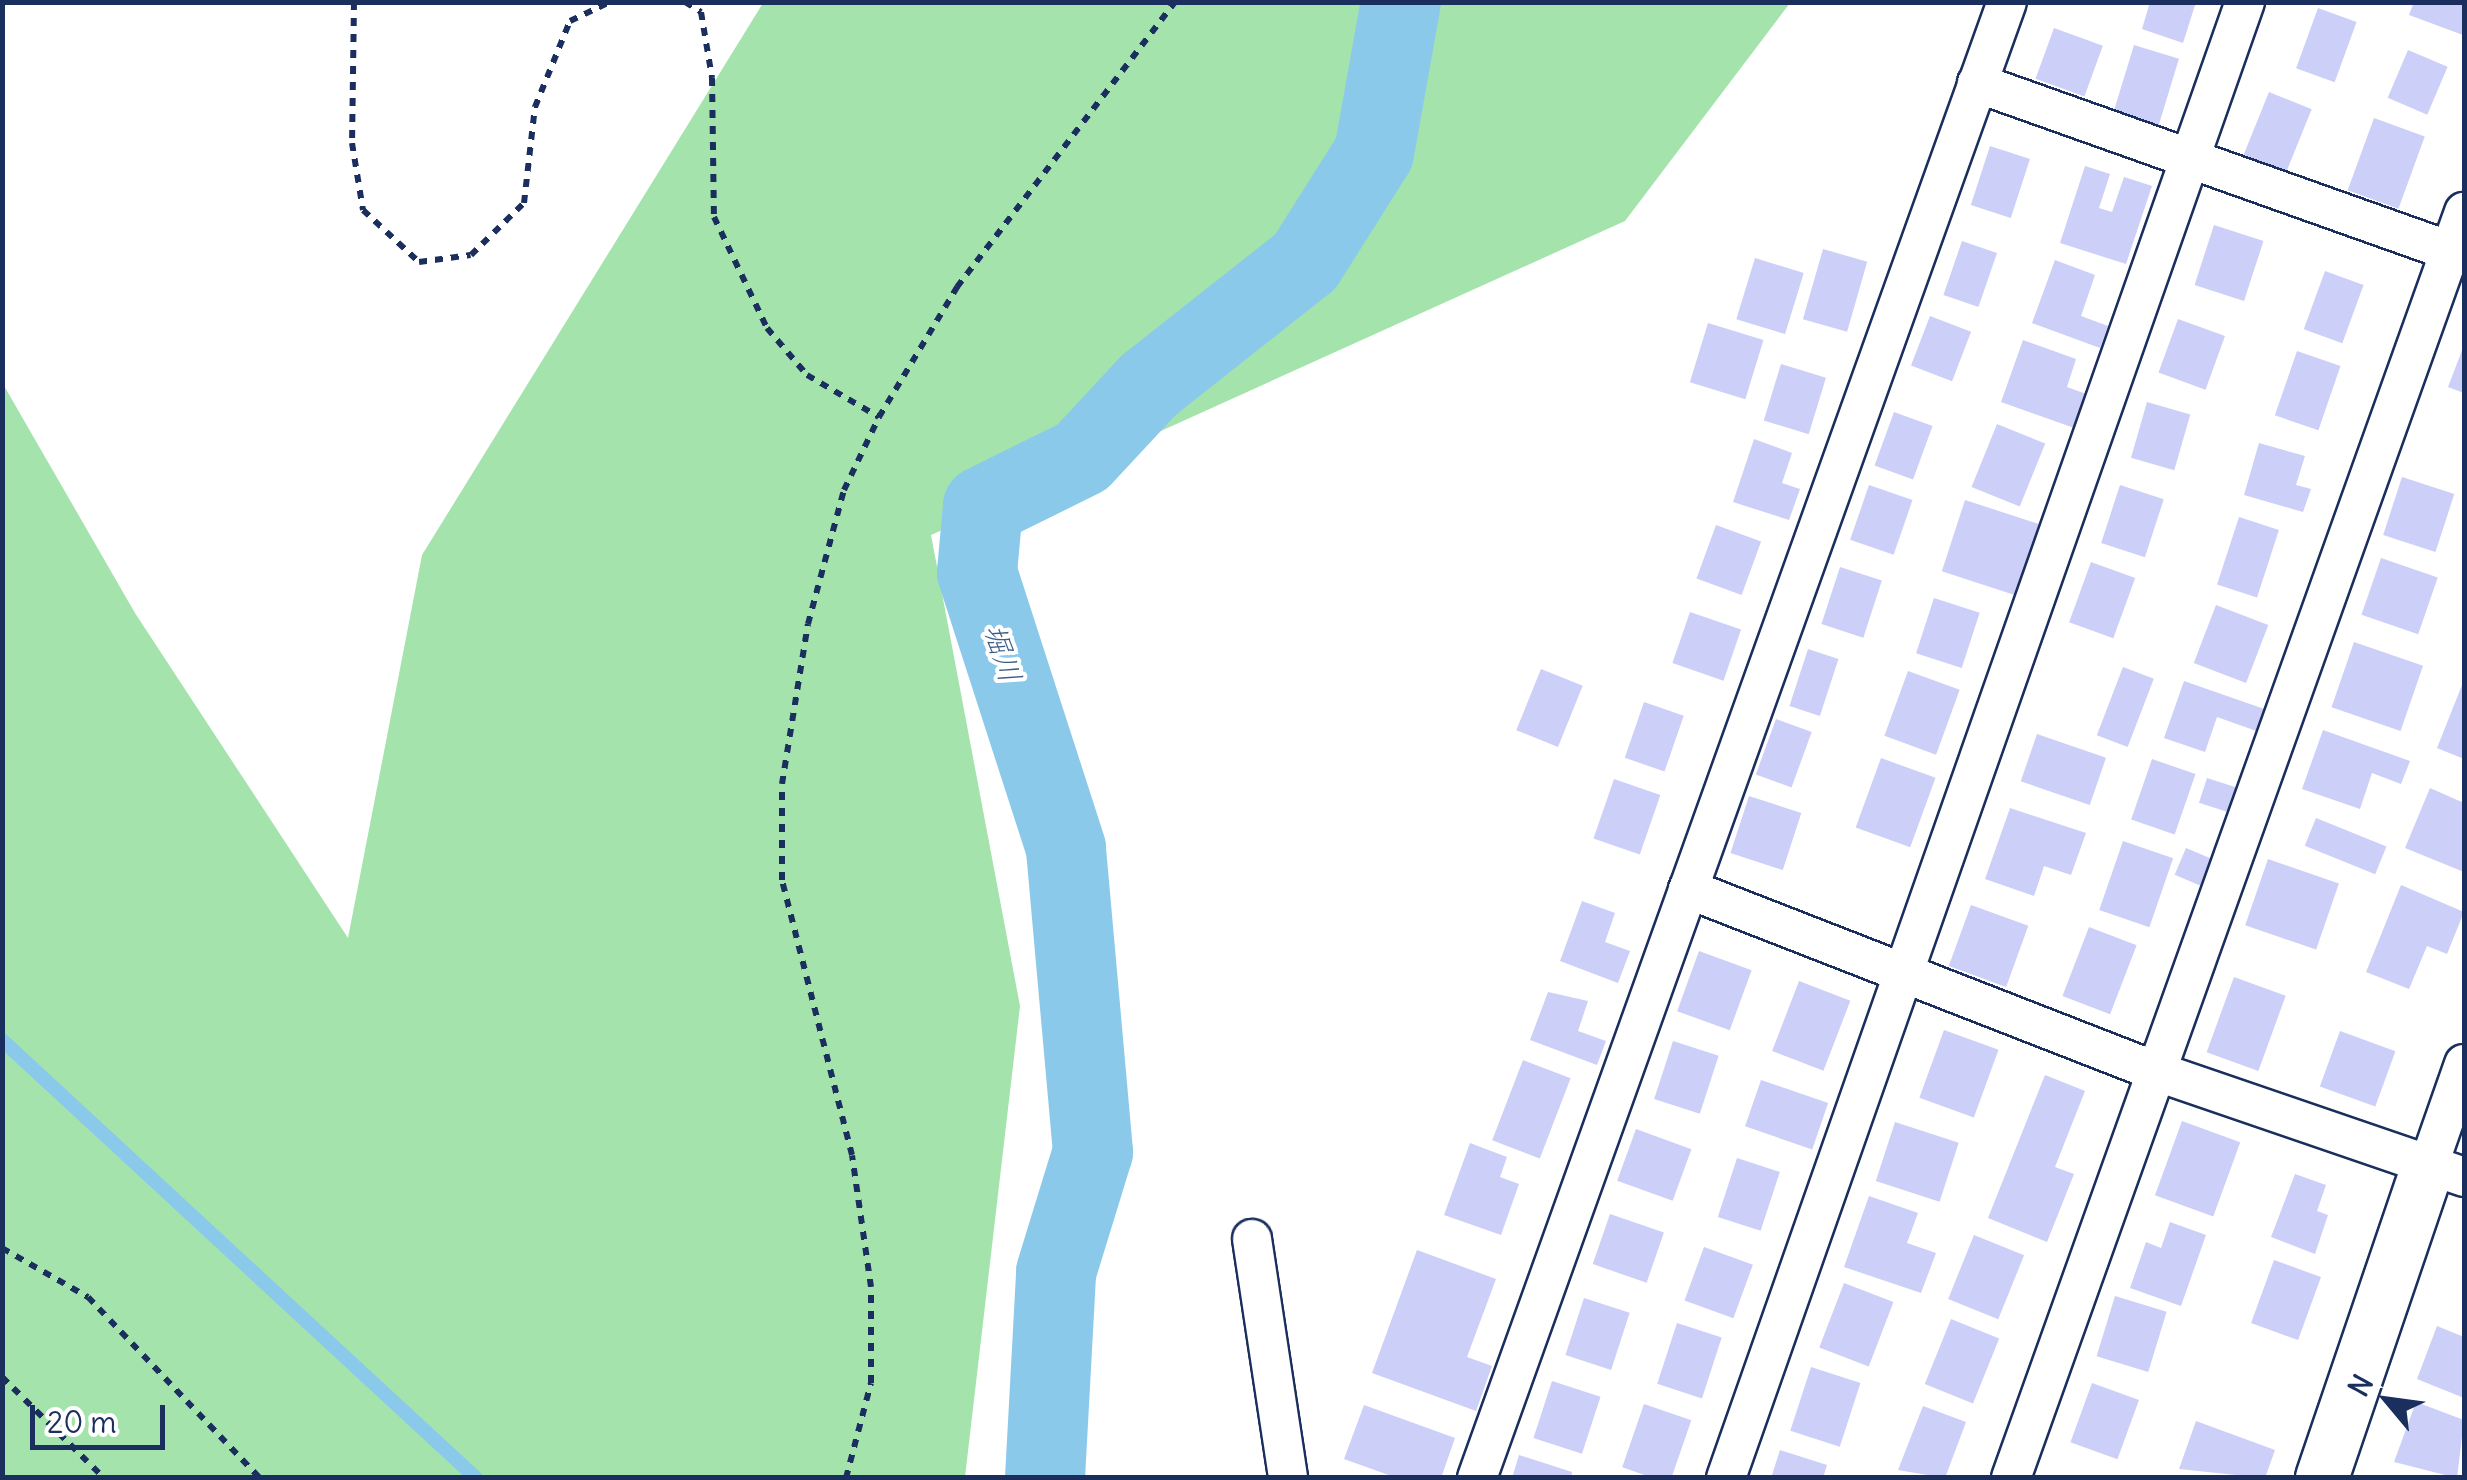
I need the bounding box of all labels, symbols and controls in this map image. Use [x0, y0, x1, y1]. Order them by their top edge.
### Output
water label: 堀川 [977, 619, 1029, 687]
north arrow [2337, 1350, 2437, 1450]
text: N [2340, 1368, 2381, 1403]
scale bar [35, 1385, 170, 1447]
text: 20 m [47, 1403, 117, 1441]

